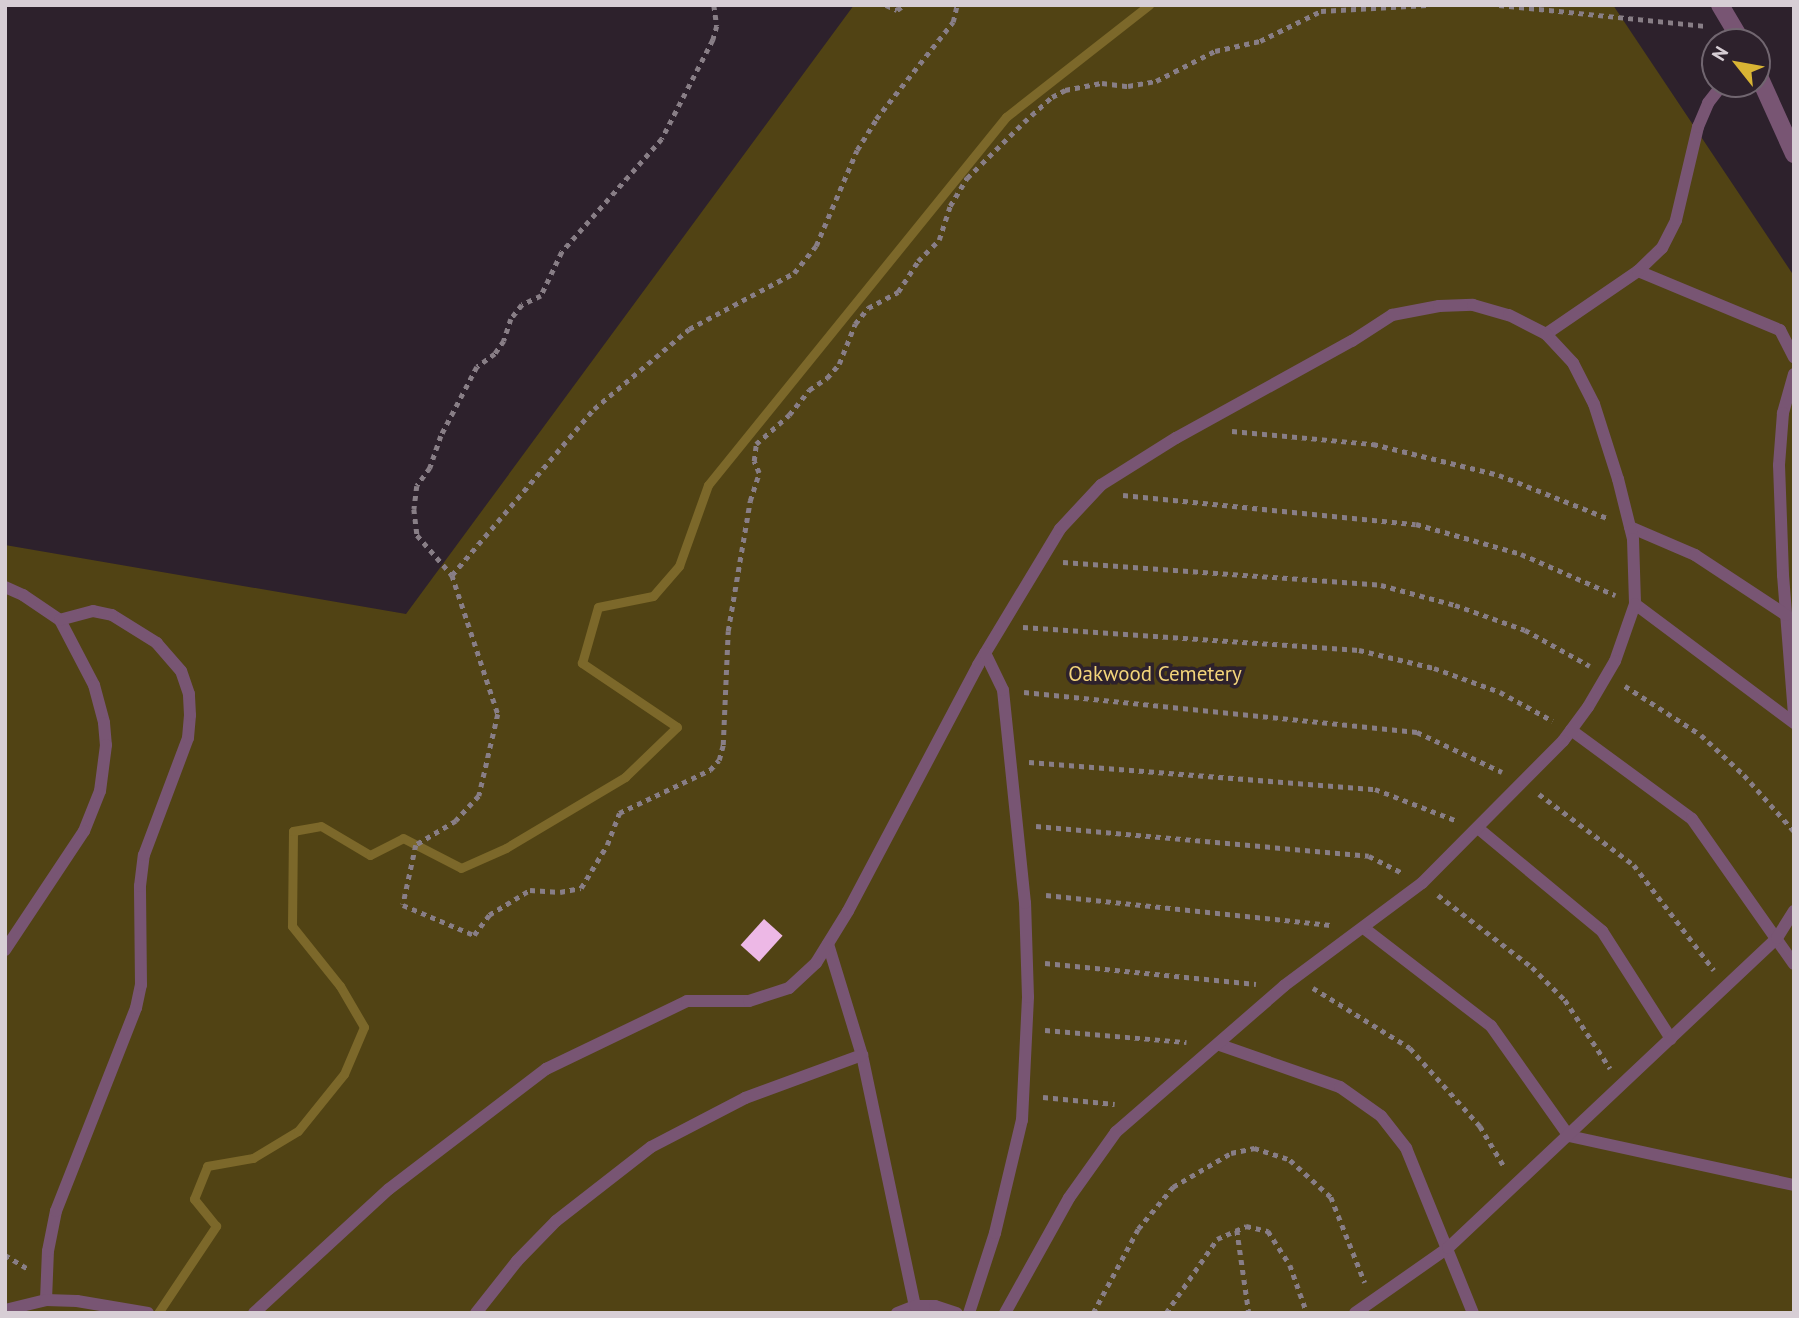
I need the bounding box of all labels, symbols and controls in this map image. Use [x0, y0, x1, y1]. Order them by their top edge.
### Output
north arrow [1701, 28, 1771, 98]
text: N [1706, 42, 1733, 65]
park label: Oakwood Cemetery [1068, 661, 1242, 687]

